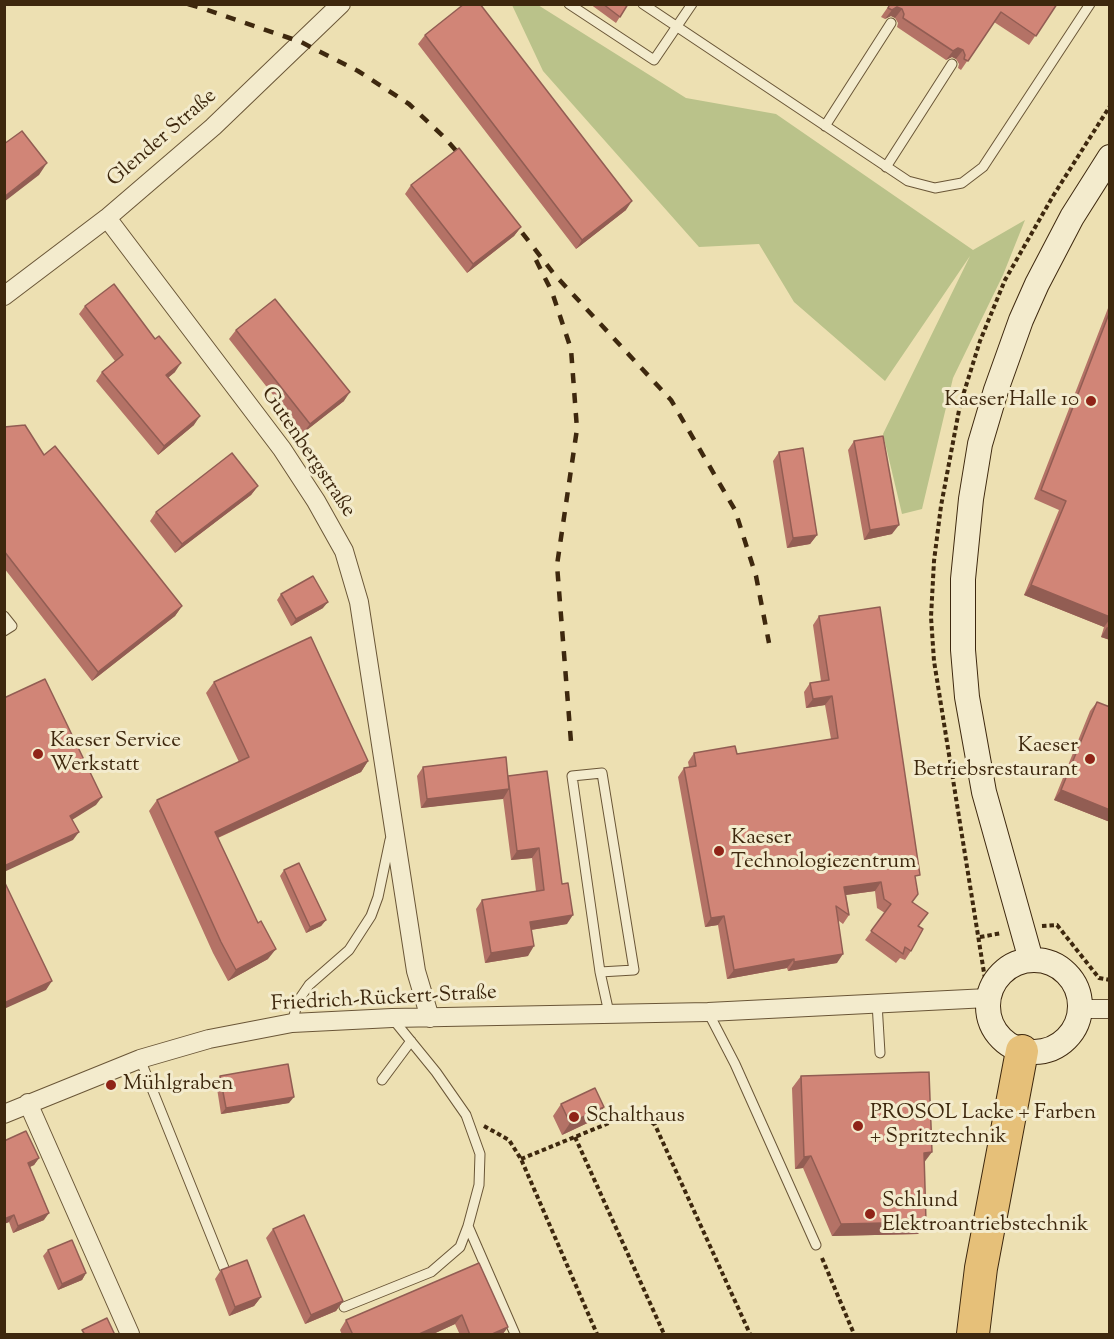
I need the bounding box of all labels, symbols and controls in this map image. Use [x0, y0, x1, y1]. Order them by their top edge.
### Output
street label: Glender Straße [103, 85, 223, 193]
street label: Gutenbergstraße [254, 383, 360, 523]
place label: Kaeser Halle 10 [944, 388, 1079, 414]
marker: Kaeser Halle 10 [1084, 394, 1098, 408]
place label: Kaeser Service Werkstatt [50, 729, 181, 779]
place label: Kaeser Betriebsrestaurant [913, 734, 1078, 784]
marker: Kaeser Service Werkstatt [31, 747, 45, 761]
marker: Kaeser Betriebsrestaurant [1083, 752, 1097, 766]
place label: Kaeser Technologiezentrum [731, 826, 916, 876]
marker: Kaeser Technologiezentrum [712, 844, 726, 858]
street label: Friedrich-Rückert-Straße [271, 982, 497, 1018]
place label: Mühlgraben [123, 1072, 233, 1098]
marker: Mühlgraben [104, 1078, 118, 1092]
place label: PROSOL Lacke + Farben + Spritztechnik [870, 1101, 1096, 1151]
place label: Schalthaus [586, 1104, 685, 1130]
marker: Schalthaus [567, 1110, 581, 1124]
marker: PROSOL Lacke + Farben + Spritztechnik [851, 1119, 865, 1133]
place label: Schlund Elektroantriebstechnik [882, 1189, 1088, 1239]
marker: Schlund Elektroantriebstechnik [863, 1207, 877, 1221]

